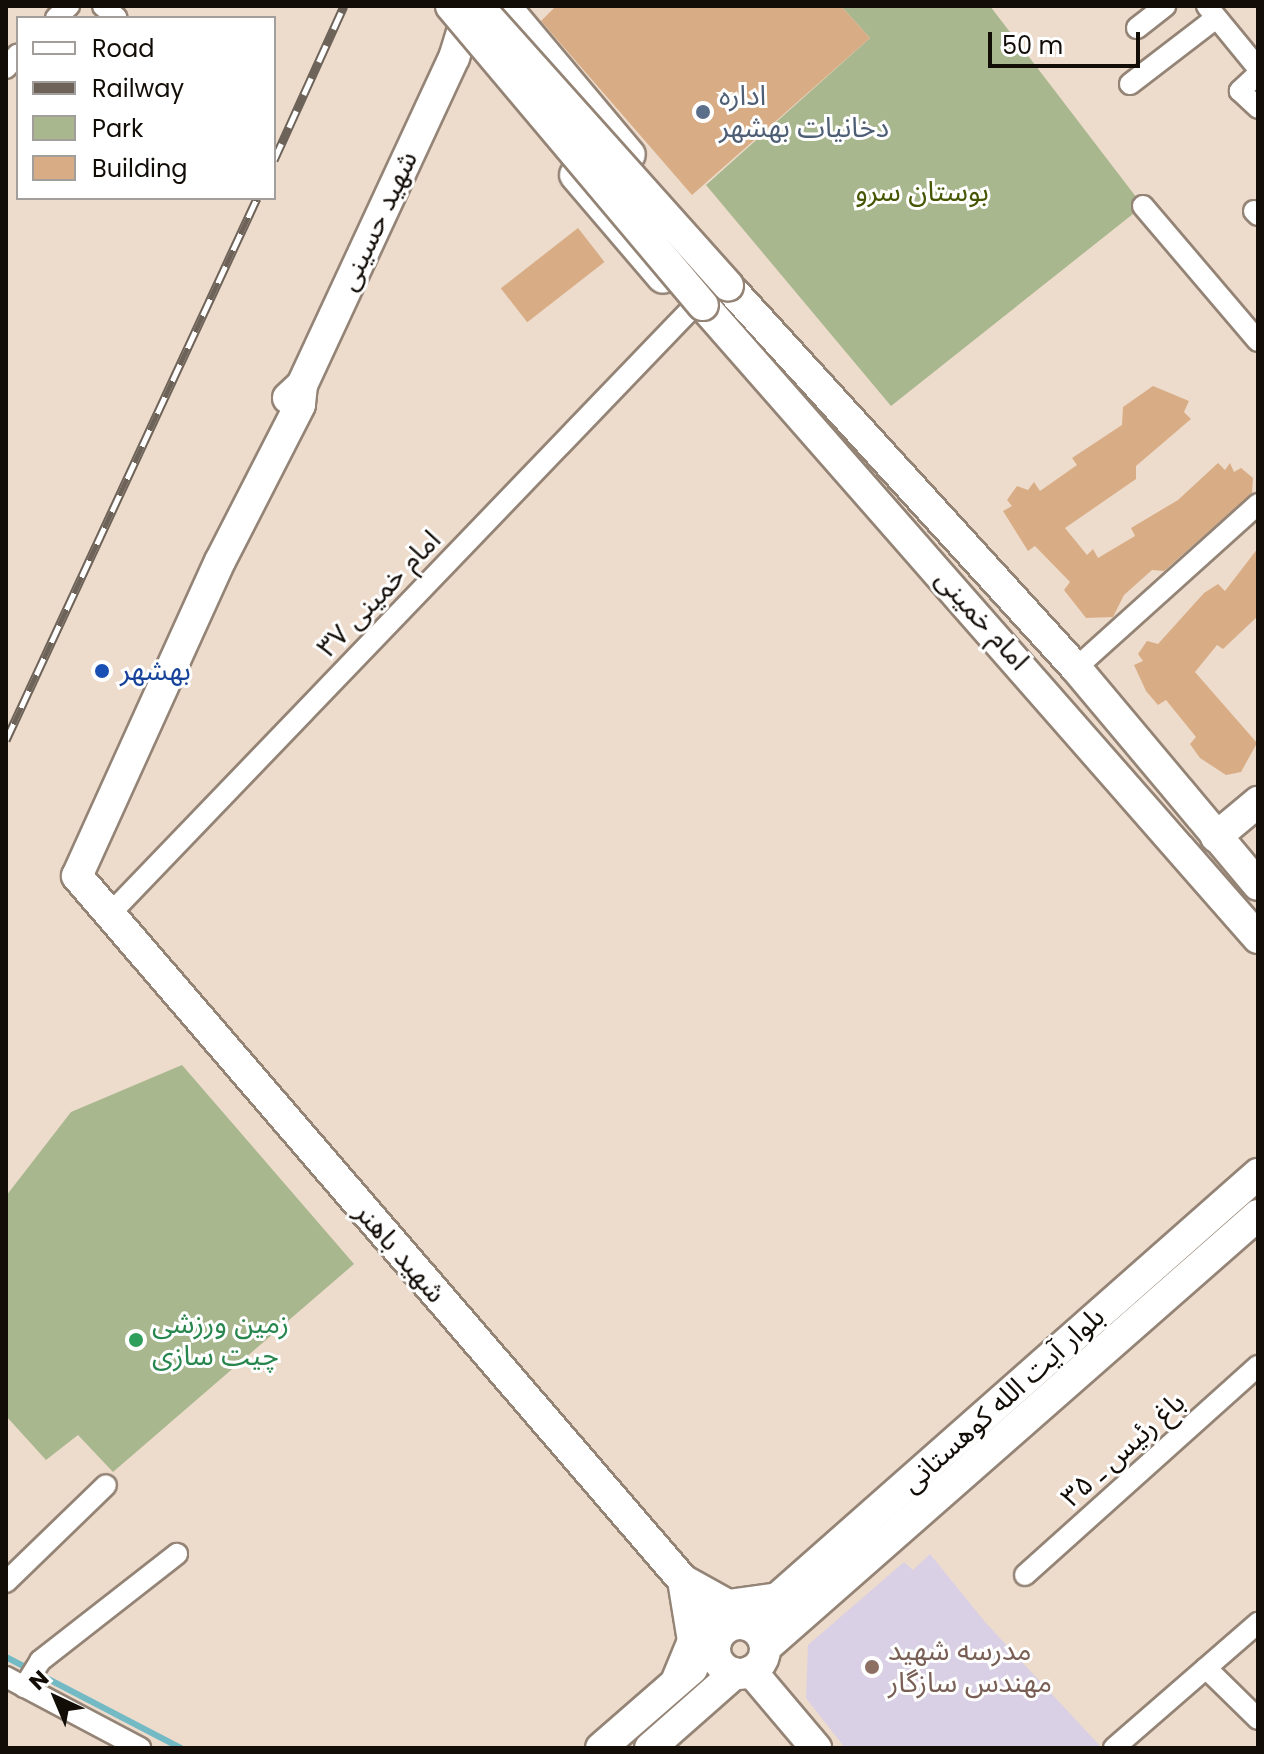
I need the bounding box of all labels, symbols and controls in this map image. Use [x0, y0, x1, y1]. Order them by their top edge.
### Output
legend [16, 16, 276, 200]
scale bar [992, 16, 1144, 66]
text: 50 m [1002, 29, 1063, 62]
text: Road [92, 32, 154, 65]
text: Railway [92, 72, 184, 105]
place label: اداره دخانیات بهشهر [719, 79, 889, 145]
marker: اداره دخانیات بهشهر [694, 103, 712, 121]
text: Park [92, 112, 143, 145]
street label: شهید حسینی [331, 146, 425, 296]
text: Building [92, 152, 188, 185]
park label: بوستان سرو [855, 175, 989, 209]
street label: امام خمینی ۳۷ [310, 524, 448, 664]
street label: امام خمینی [928, 563, 1036, 677]
place label: بهشهر [120, 654, 191, 688]
marker: بهشهر [91, 660, 113, 682]
street label: شهید باهنر [347, 1196, 453, 1310]
street label: بلوار آیت الله کوهستانی [895, 1300, 1111, 1500]
place label: زمین ورزشی چیت سازی [152, 1307, 289, 1373]
marker: زمین ورزشی چیت سازی [127, 1331, 145, 1349]
street label: باغ رئیس ـ ۳۵ [1054, 1386, 1192, 1514]
place label: مدرسه شهید مهندس سازگار [888, 1634, 1052, 1700]
north arrow [16, 1658, 96, 1738]
marker: مدرسه شهید مهندس سازگار [863, 1658, 881, 1676]
text: N [22, 1663, 56, 1697]

